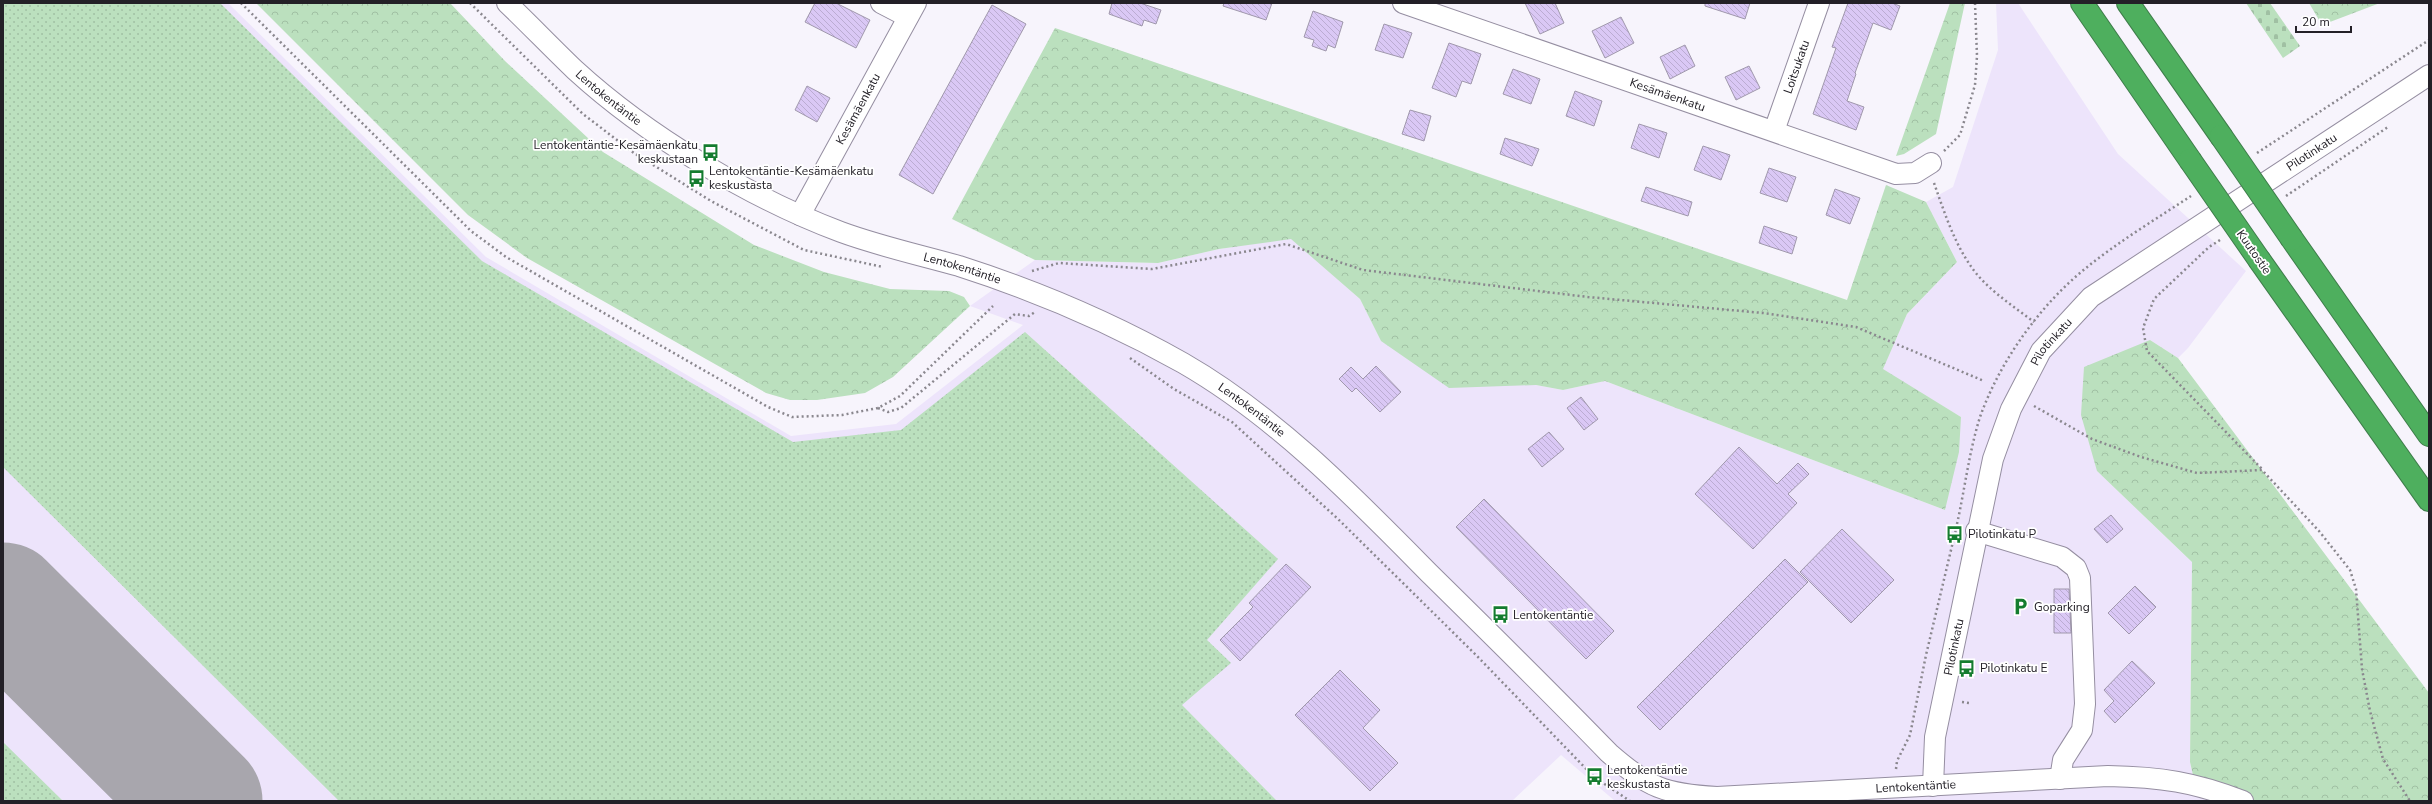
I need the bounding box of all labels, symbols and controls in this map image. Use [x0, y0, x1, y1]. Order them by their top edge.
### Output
scale bar [2296, 8, 2351, 34]
text: 20 m [2302, 14, 2330, 30]
street label: Loitsukatu [1780, 38, 1813, 96]
street label: Lentokentäntie [572, 66, 645, 129]
street label: Kesämäenkatu [832, 70, 884, 147]
street label: Kesämäenkatu [1628, 74, 1708, 115]
street label: Pilotinkatu [2283, 130, 2340, 175]
place label: Lentokentäntie-Kesämäenkatu keskustaan [534, 137, 698, 167]
bus stop icon: Lentokentäntie-Kesämäenkatu keskustaan [701, 142, 721, 162]
place label: Lentokentäntie-Kesämäenkatu keskustasta [709, 163, 873, 193]
bus stop icon: Lentokentäntie-Kesämäenkatu keskustasta [686, 168, 706, 188]
street label: Kuutostie [2233, 227, 2275, 277]
street label: Lentokentäntie [922, 249, 1003, 288]
street label: Pilotinkatu [2027, 314, 2076, 368]
street label: Lentokentäntie [1215, 379, 1289, 440]
bus stop icon: Pilotinkatu P [1945, 524, 1965, 544]
place label: Pilotinkatu P [1968, 526, 2037, 542]
parking icon: Goparking [2011, 597, 2031, 617]
place label: Goparking [2034, 599, 2090, 615]
bus stop icon: Lentokentäntie [1490, 605, 1510, 625]
place label: Lentokentäntie [1513, 607, 1593, 623]
street label: Pilotinkatu [1940, 617, 1967, 677]
bus stop icon: Pilotinkatu E [1957, 658, 1977, 678]
place label: Pilotinkatu E [1980, 660, 2048, 676]
place label: Lentokentäntie keskustasta [1607, 762, 1687, 792]
bus stop icon: Lentokentäntie keskustasta [1584, 767, 1604, 787]
street label: Lentokentäntie [1875, 776, 1956, 796]

